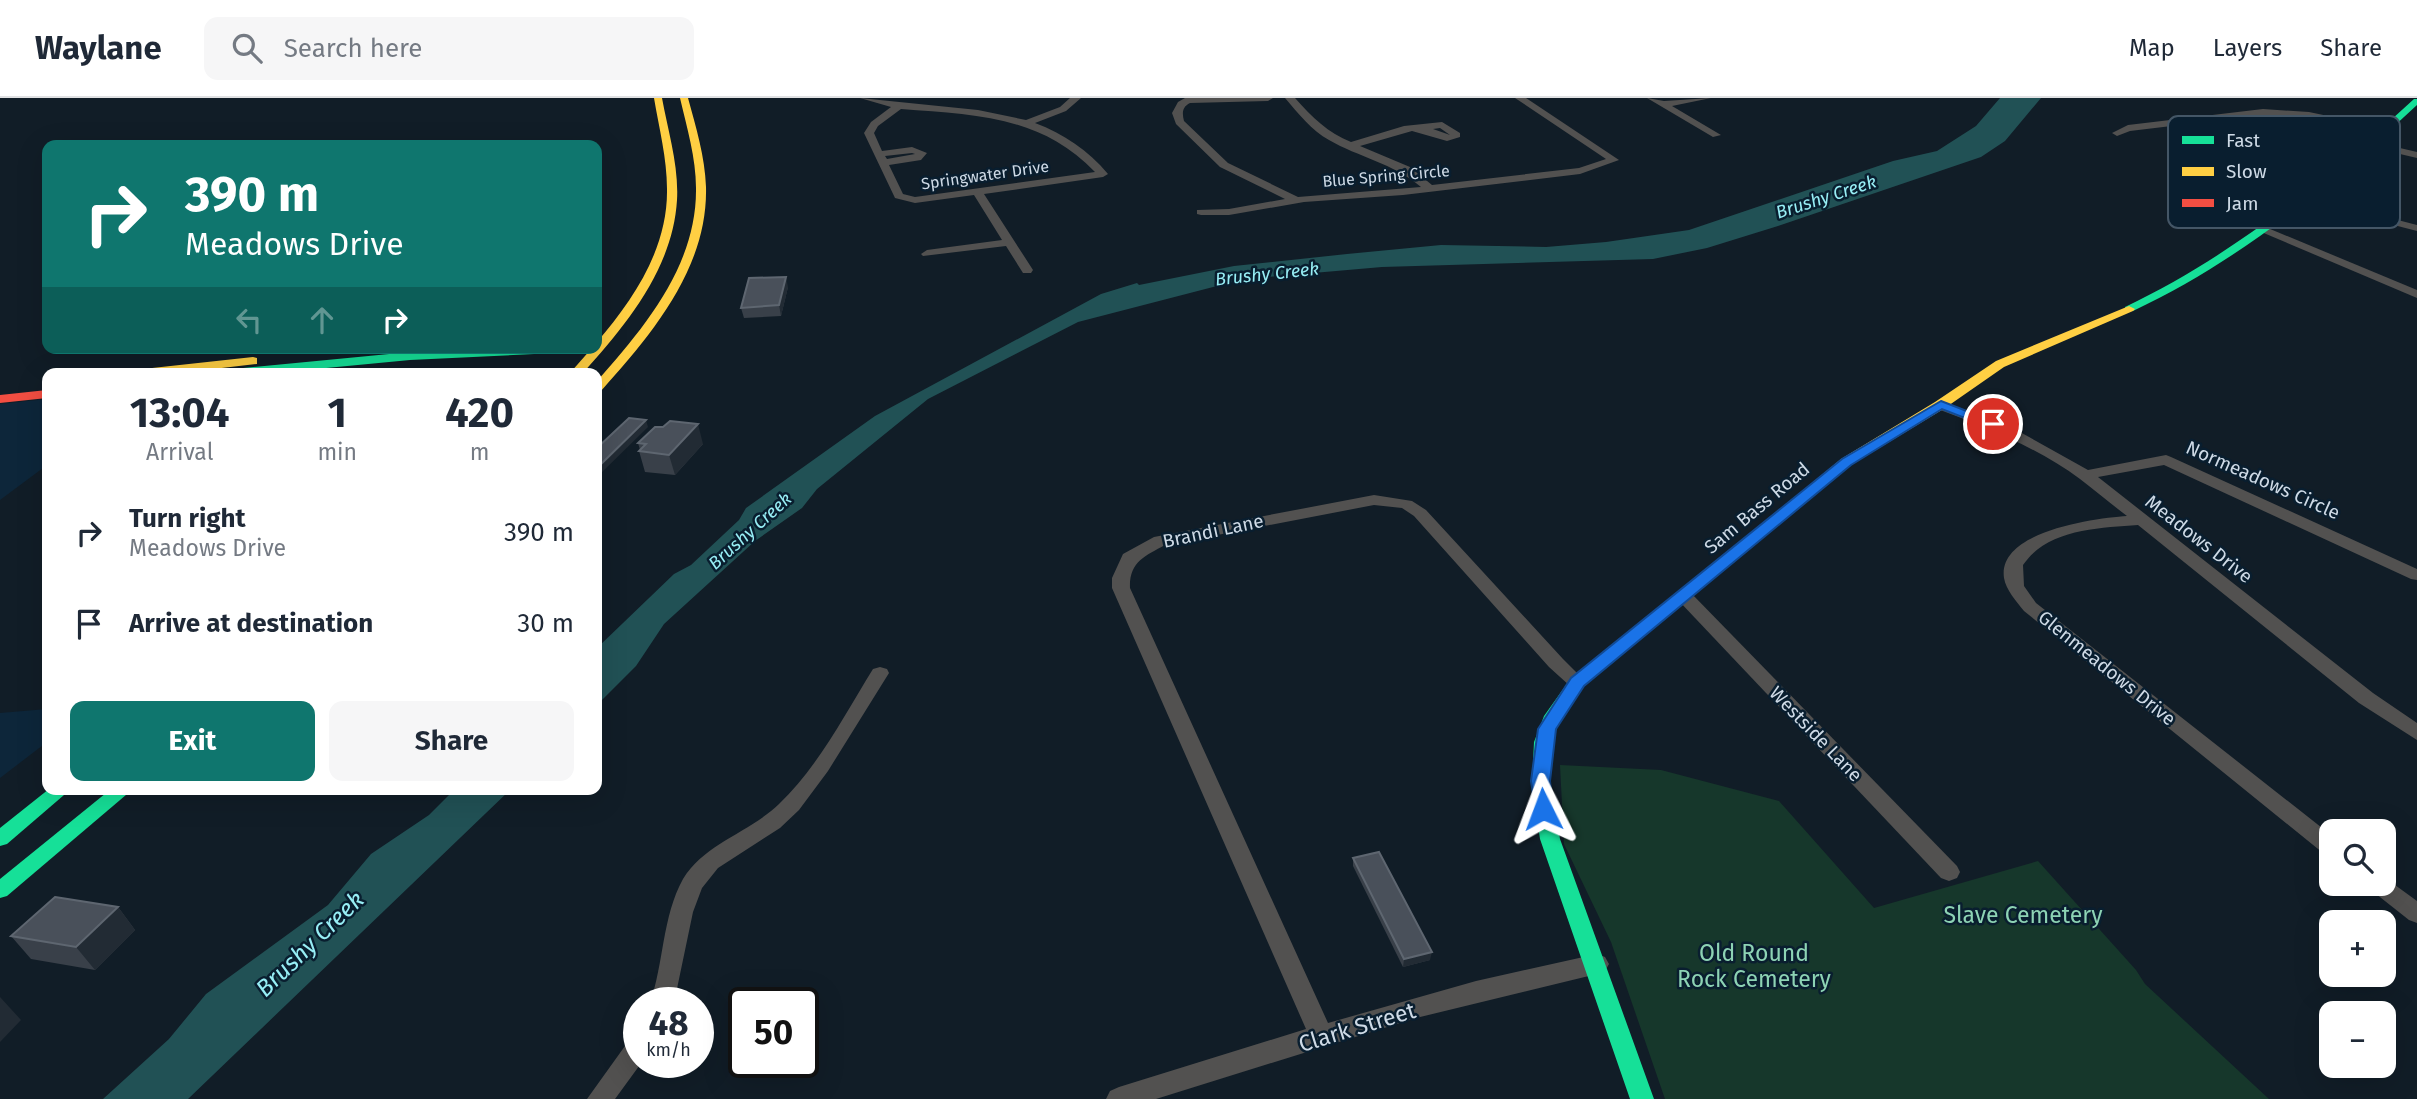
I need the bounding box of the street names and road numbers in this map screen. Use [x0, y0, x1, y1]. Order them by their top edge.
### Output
street label: Springwater Drive [920, 157, 1050, 193]
street label: Blue Spring Circle [1322, 161, 1450, 191]
street label: Normeadows Circle [2183, 436, 2343, 524]
street label: Sam Bass Road [1700, 457, 1814, 559]
street label: Meadows Drive [2141, 490, 2257, 588]
street label: Brandi Lane [1160, 509, 1266, 553]
street label: Glenmeadows Drive [2034, 605, 2180, 731]
street label: Westside Lane [1765, 682, 1867, 786]
street label: Clark Street [1295, 996, 1420, 1058]

